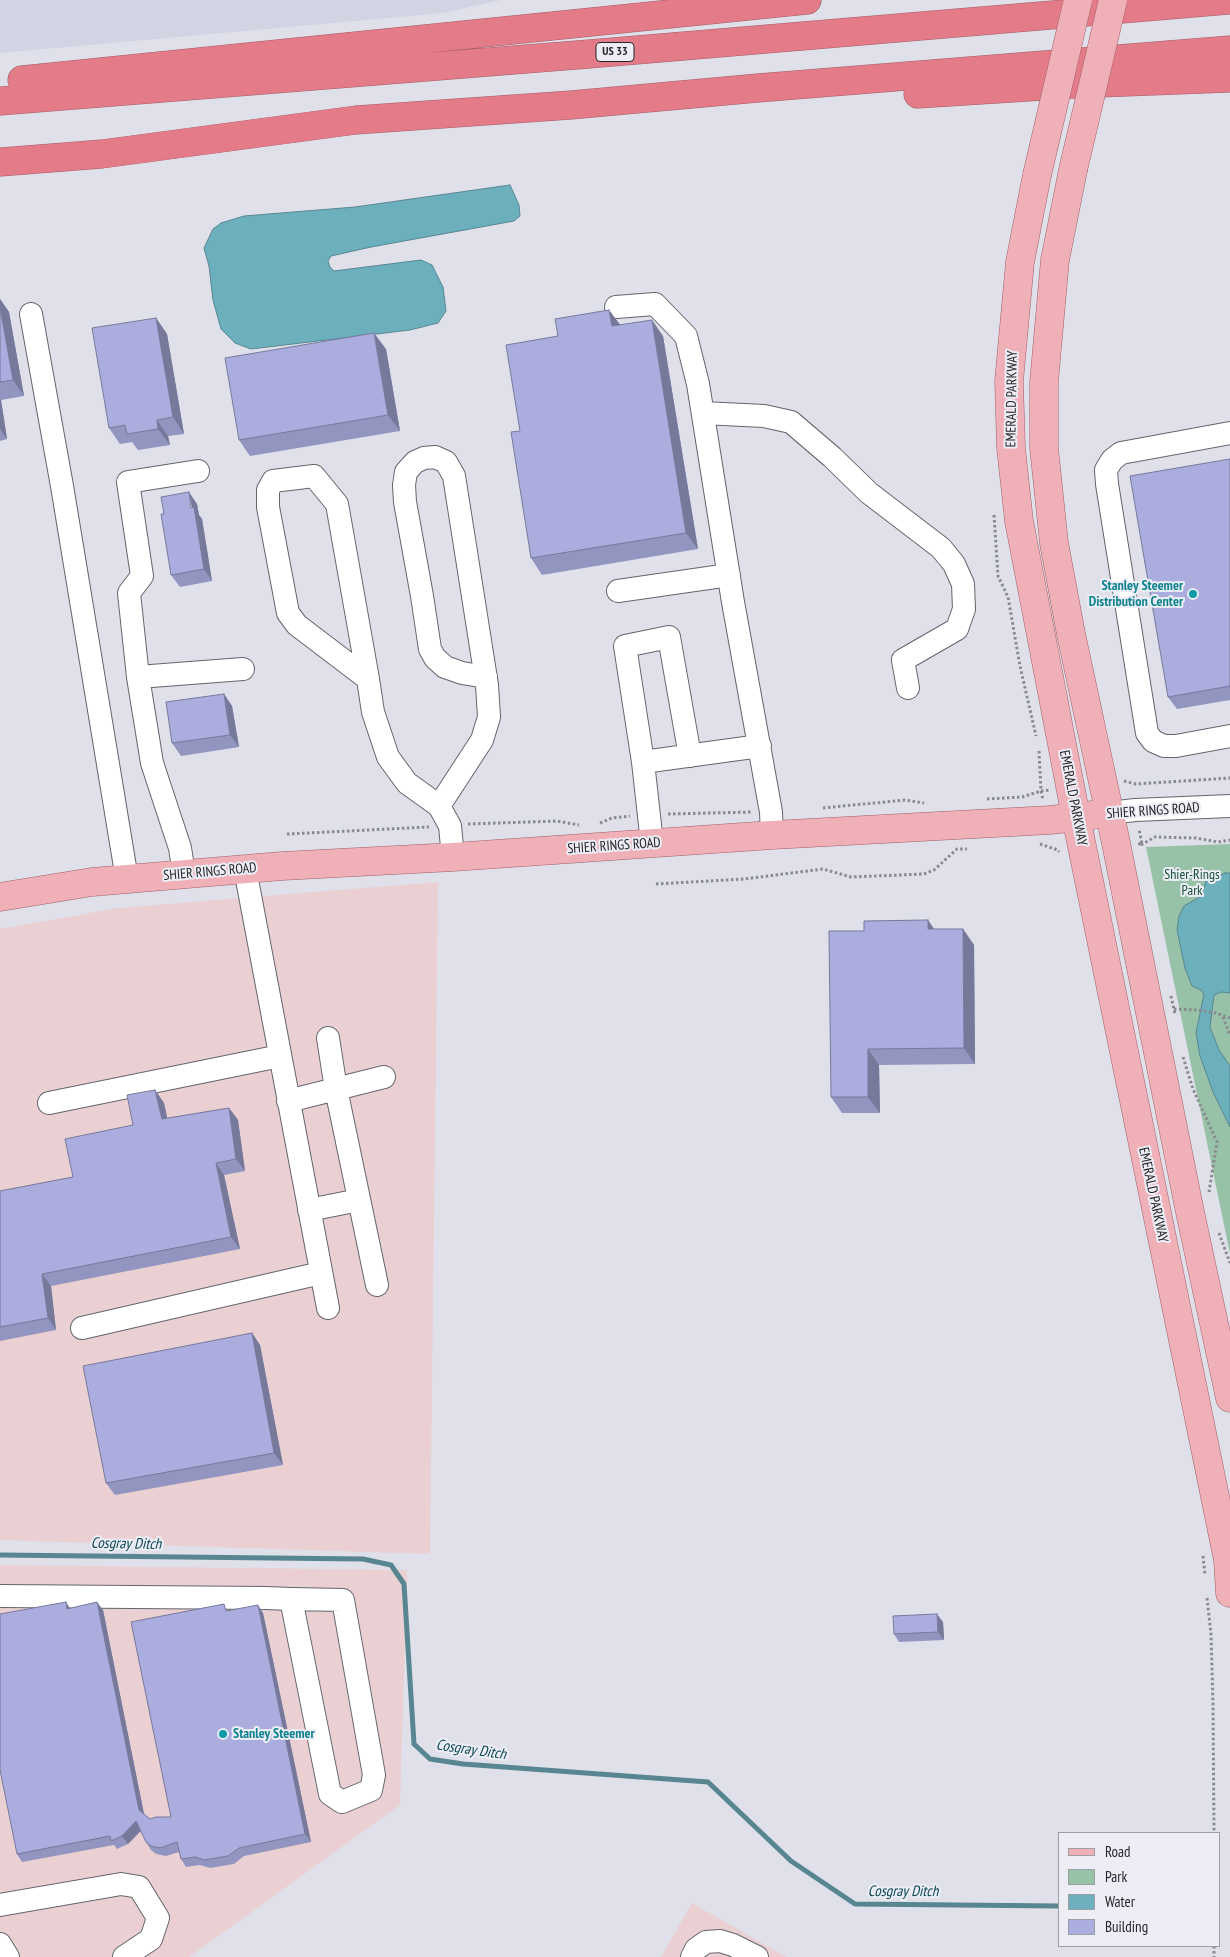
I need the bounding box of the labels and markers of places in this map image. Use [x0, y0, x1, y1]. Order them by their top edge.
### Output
place label: Stanley Steemer Distribution Center [1089, 578, 1183, 610]
marker: Stanley Steemer Distribution Center [1187, 588, 1199, 600]
place label: Stanley Steemer [233, 1726, 315, 1742]
marker: Stanley Steemer [217, 1728, 229, 1740]

